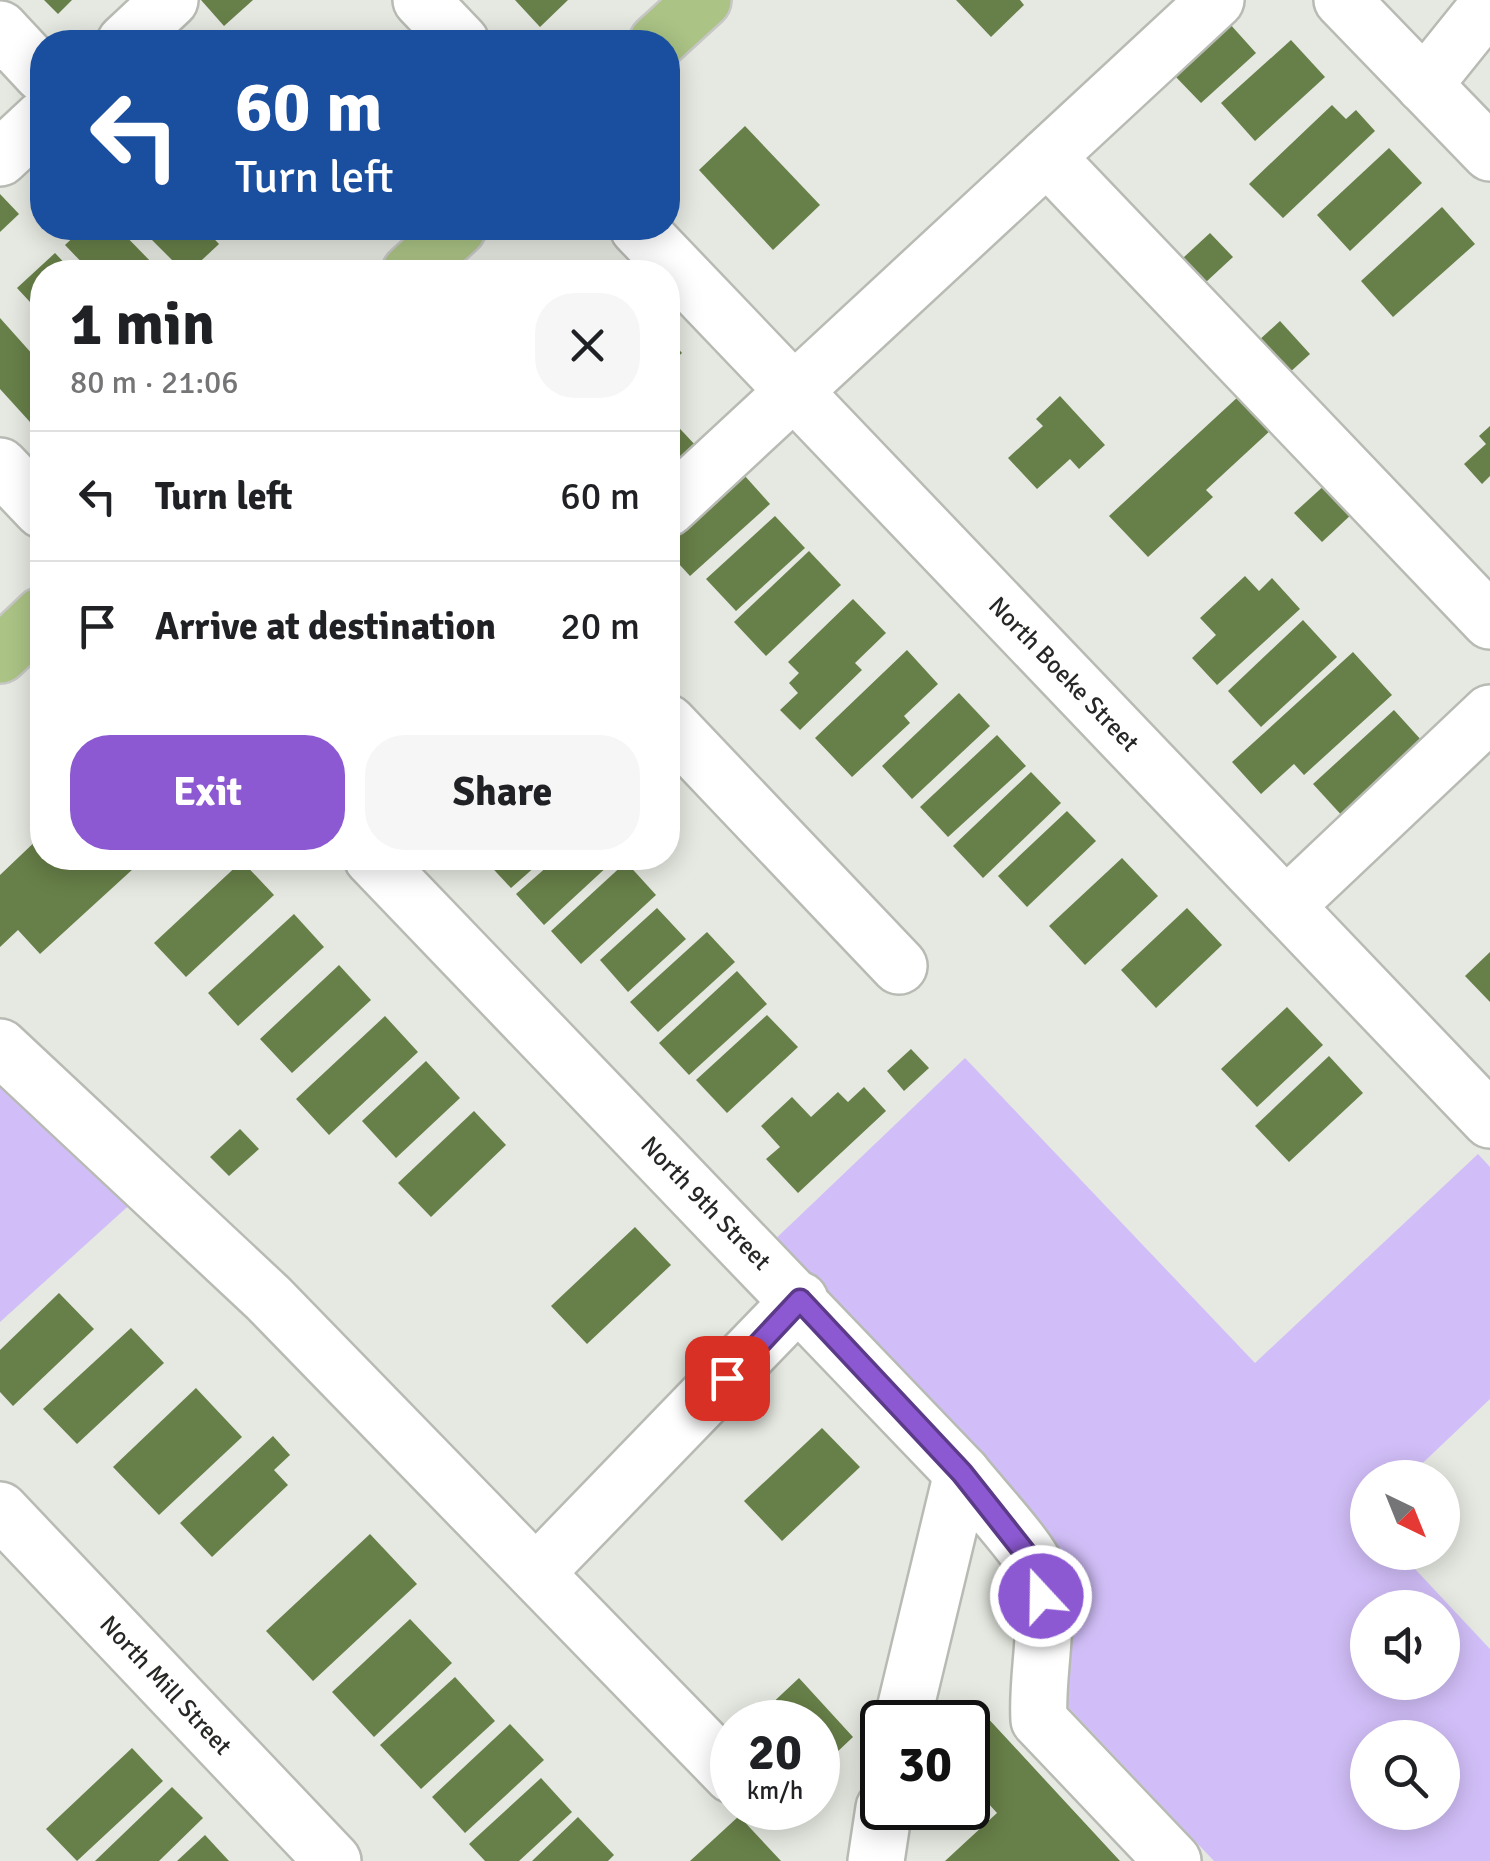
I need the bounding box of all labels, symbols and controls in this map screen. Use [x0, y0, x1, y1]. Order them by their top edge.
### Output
text: 60 m [235, 64, 383, 150]
icon: left [70, 70, 200, 200]
text: Turn left [235, 150, 394, 205]
text: 1 min [70, 288, 215, 362]
button: close [535, 293, 640, 398]
text: 80 m · 21:06 [70, 363, 239, 402]
icon: left [70, 469, 125, 524]
text: Turn left [155, 473, 293, 520]
text: 60 m [560, 473, 640, 520]
street label: North Boeke Street [982, 590, 1146, 758]
icon: arrive [70, 599, 125, 654]
text: Arrive at destination [155, 603, 496, 650]
text: 20 m [560, 603, 640, 650]
button: Exit [70, 735, 345, 850]
button: Share [365, 735, 640, 850]
street label: North 9th Street [634, 1130, 778, 1277]
pin [685, 1336, 770, 1421]
icon: arrive [700, 1351, 755, 1406]
north arrow [1350, 1460, 1460, 1570]
map controls [1350, 1460, 1460, 1830]
position arrow [989, 1544, 1093, 1648]
button: sound [1350, 1590, 1460, 1700]
street label: North Mill Street [93, 1609, 239, 1761]
speed limit sign: 30 [860, 1700, 990, 1830]
button: search [1350, 1720, 1460, 1830]
text: 20 [748, 1722, 802, 1784]
text: km/h [747, 1775, 803, 1806]

